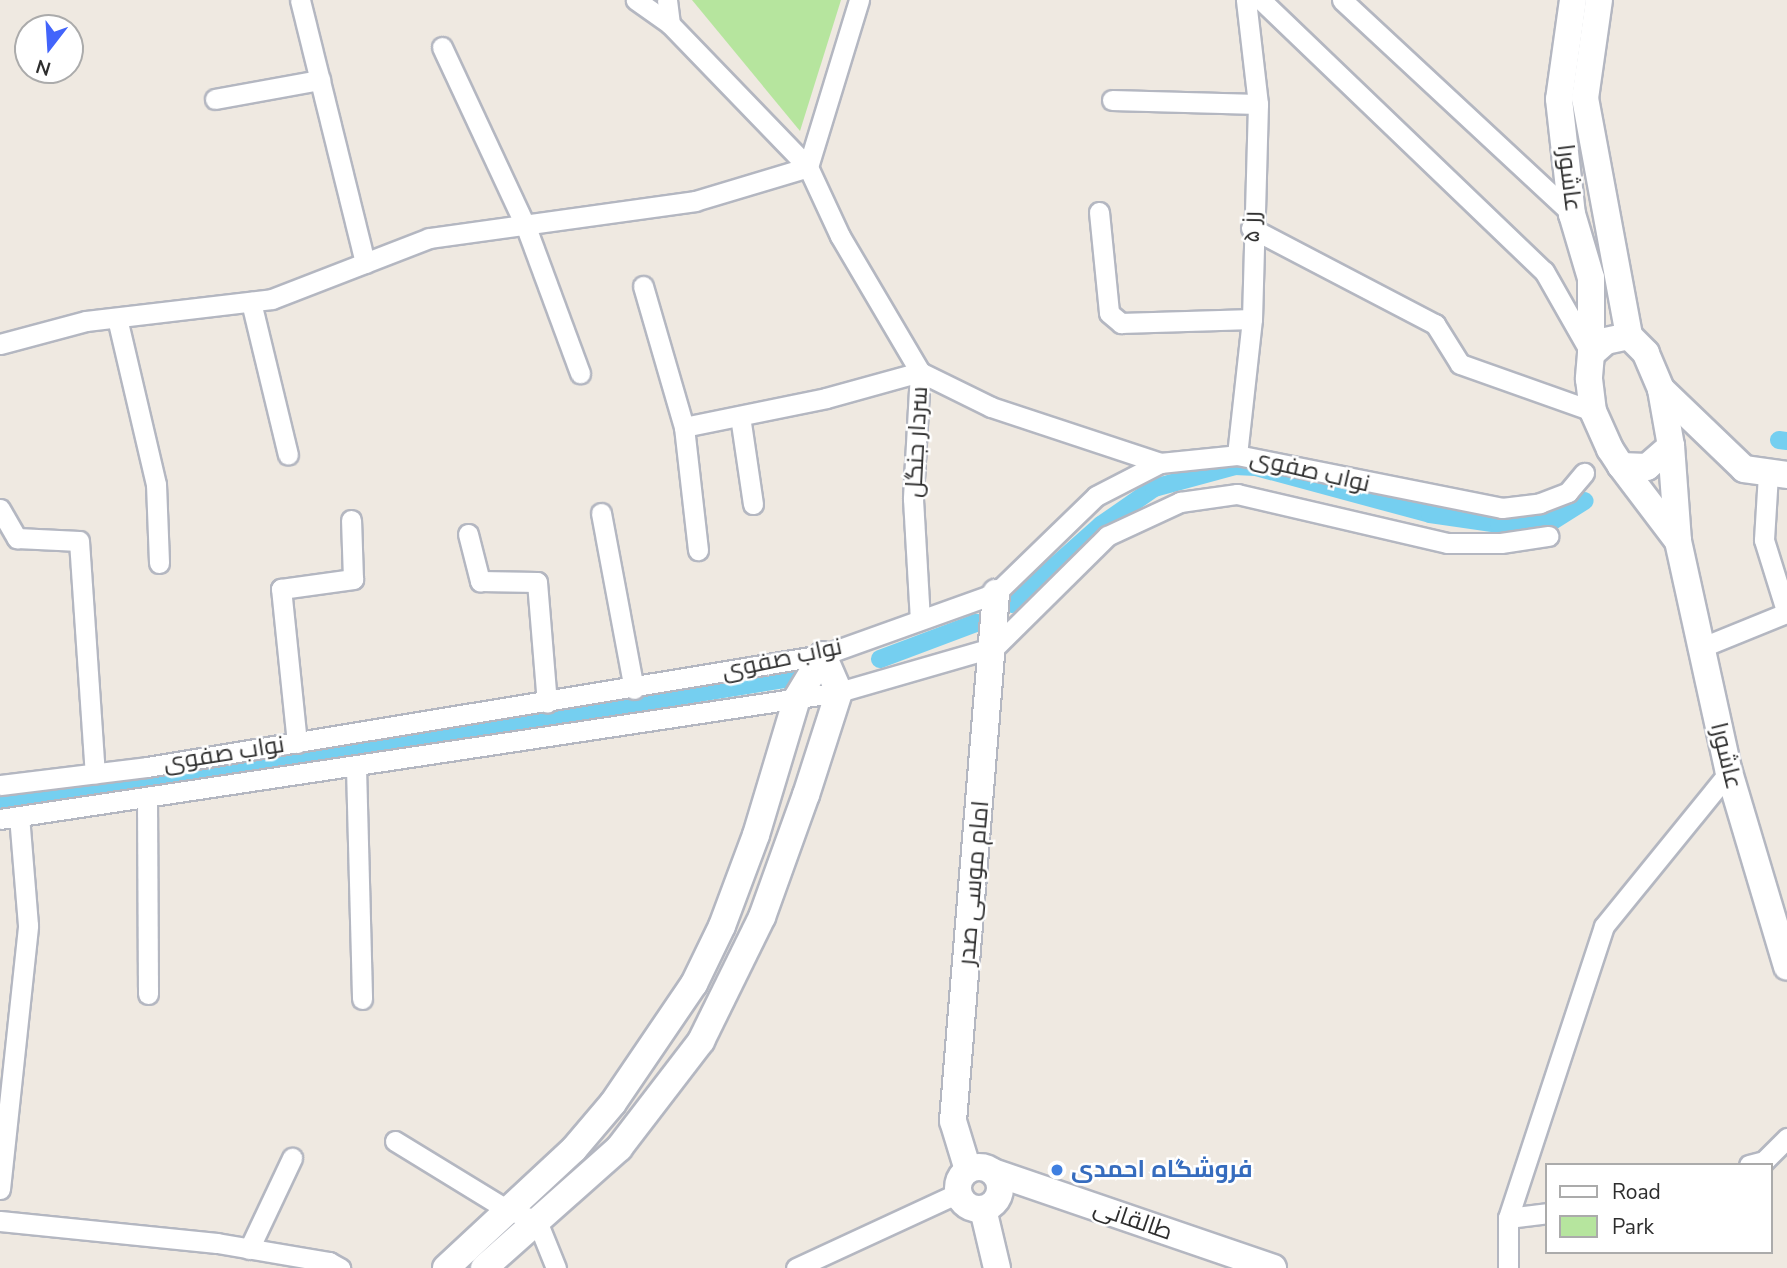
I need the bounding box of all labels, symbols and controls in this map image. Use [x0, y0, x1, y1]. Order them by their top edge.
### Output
north arrow [14, 14, 84, 84]
text: N [33, 53, 54, 82]
street label: عاشورا [1551, 143, 1587, 213]
street label: رز ۵ [1237, 211, 1267, 243]
street label: سردار جنگل [900, 386, 934, 498]
street label: نواب صفوی [1247, 443, 1373, 499]
street label: نواب صفوی [719, 632, 845, 686]
street label: عاشورا [1704, 720, 1748, 792]
street label: نواب صفوی [161, 730, 287, 778]
street label: امام موسی صدر [952, 799, 996, 967]
place label: فروشگاه احمدی [1071, 1156, 1253, 1184]
marker: فروشگاه احمدی [1049, 1162, 1065, 1178]
legend [1546, 1163, 1773, 1254]
text: Road [1612, 1178, 1661, 1206]
street label: طالقانی [1090, 1193, 1176, 1247]
text: Park [1612, 1213, 1654, 1241]

